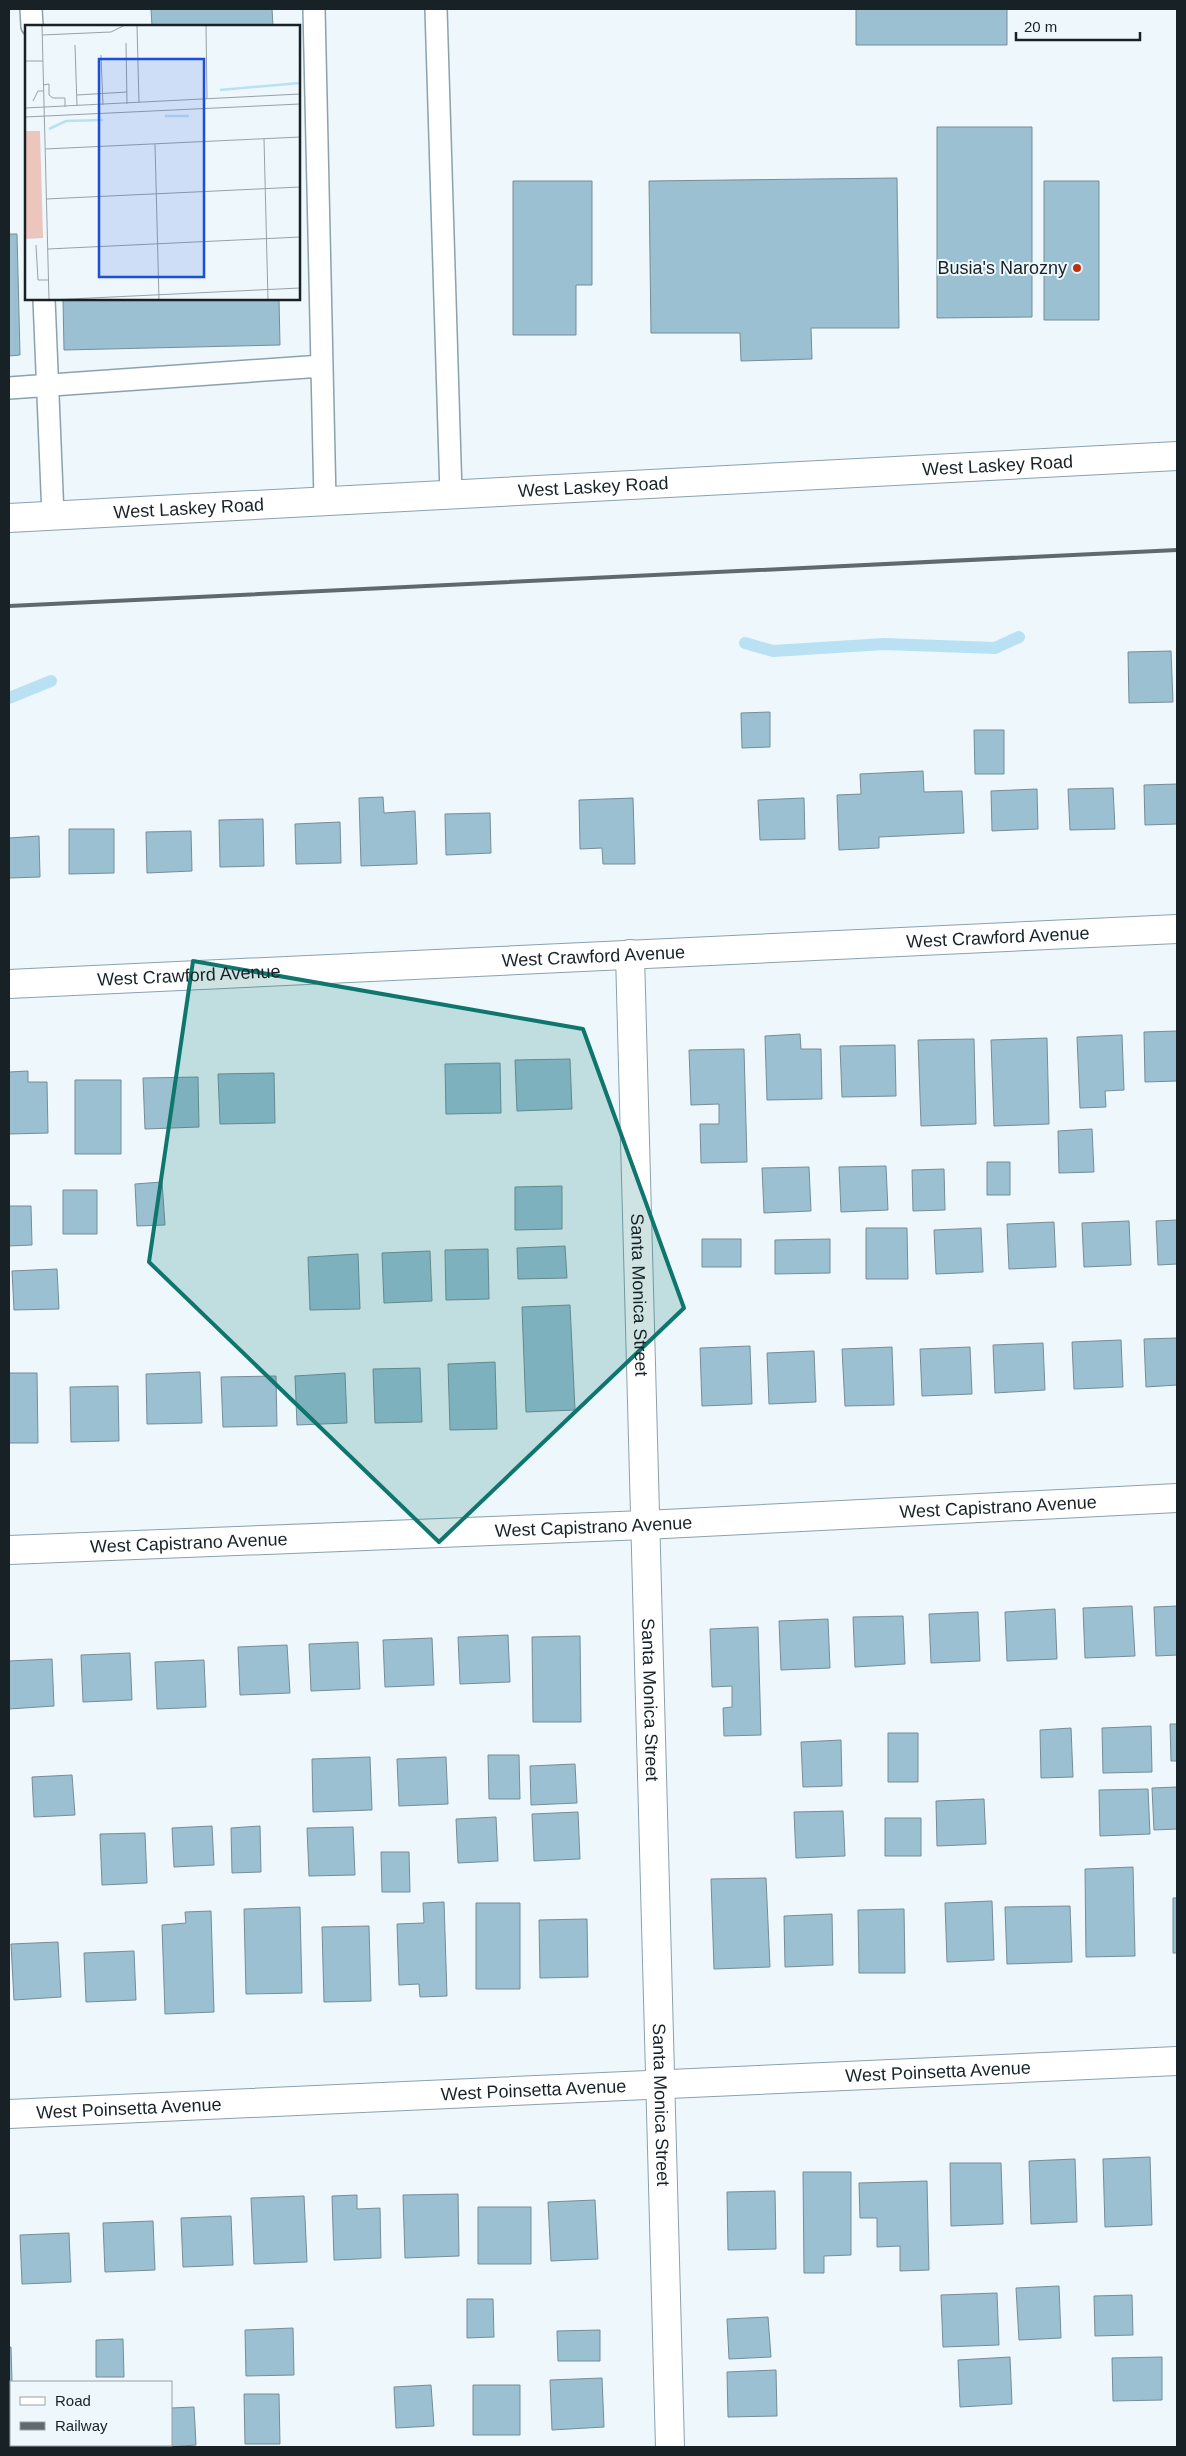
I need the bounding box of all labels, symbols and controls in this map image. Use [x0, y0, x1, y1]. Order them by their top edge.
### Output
scale bar [1016, 10, 1140, 42]
text: 20 m [1024, 18, 1057, 35]
inset map [25, 25, 300, 300]
place label: Busia's Narozny [938, 258, 1067, 278]
marker: Busia's Narozny [1071, 262, 1083, 274]
street label: West Laskey Road [922, 452, 1073, 480]
street label: West Laskey Road [517, 473, 669, 501]
street label: West Laskey Road [113, 494, 265, 522]
street label: West Crawford Avenue [906, 923, 1090, 952]
street label: West Crawford Avenue [501, 942, 685, 971]
street label: West Crawford Avenue [97, 961, 281, 990]
street label: Santa Monica Street [627, 1213, 651, 1377]
street label: West Capistrano Avenue [899, 1492, 1097, 1522]
street label: West Capistrano Avenue [494, 1513, 693, 1541]
street label: West Capistrano Avenue [90, 1529, 288, 1557]
street label: Santa Monica Street [638, 1618, 662, 1782]
street label: Santa Monica Street [649, 2023, 673, 2186]
street label: West Poinsetta Avenue [845, 2058, 1031, 2086]
street label: West Poinsetta Avenue [440, 2076, 627, 2104]
street label: West Poinsetta Avenue [36, 2094, 222, 2123]
legend [10, 2381, 172, 2446]
text: Road [55, 2392, 91, 2409]
text: Railway [55, 2417, 108, 2434]

